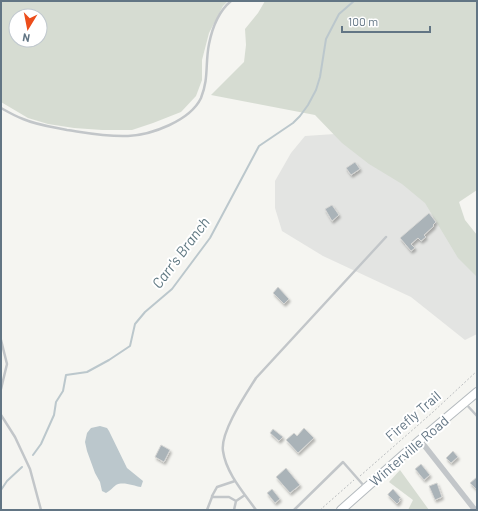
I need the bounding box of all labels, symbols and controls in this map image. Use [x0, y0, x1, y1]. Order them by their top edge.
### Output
north arrow [8, 8, 48, 48]
scale bar [342, 8, 430, 34]
text: 100 m [348, 14, 378, 28]
text: N [21, 31, 31, 45]
water label: Carr's Branch [148, 213, 213, 292]
street label: Firefly Trail [382, 387, 444, 444]
street label: Winterville Road [366, 412, 452, 490]

